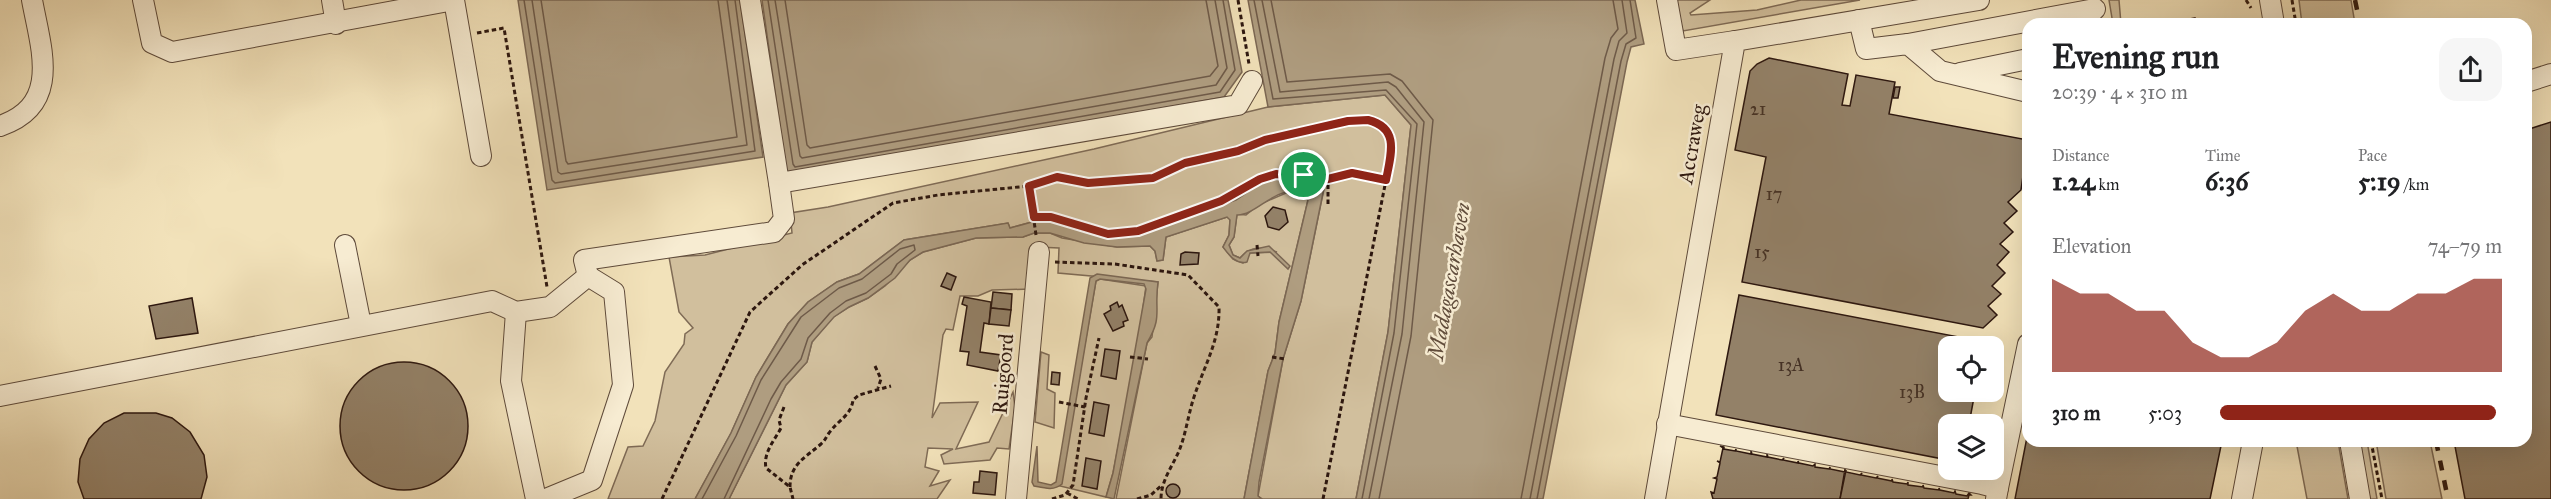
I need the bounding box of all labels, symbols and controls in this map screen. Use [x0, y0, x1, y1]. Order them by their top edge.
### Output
text: Evening run [2052, 37, 2219, 77]
button: share [2439, 38, 2502, 101]
text: 20:39 · 4 × 310 m [2052, 80, 2188, 104]
house number: 21 [1750, 98, 1766, 120]
street label: Accraweg [1672, 102, 1712, 187]
text: Distance [2052, 146, 2109, 165]
text: Time [2205, 146, 2240, 165]
text: Pace [2358, 146, 2387, 165]
pin [1278, 149, 1329, 200]
icon: arrive [1287, 158, 1320, 191]
text: 1.24 [2052, 165, 2095, 197]
text: 6:36 [2205, 165, 2249, 197]
text: 5:19 [2358, 165, 2401, 197]
text: km [2095, 175, 2119, 194]
text: /km [2401, 175, 2429, 194]
house number: 17 [1766, 183, 1782, 205]
water label: Madagascarhaven [1422, 200, 1476, 364]
text: Elevation [2052, 234, 2131, 258]
text: 74–79 m [2428, 234, 2502, 258]
house number: 15 [1754, 241, 1770, 263]
street label: Ruigoord [987, 332, 1020, 416]
map controls [1938, 336, 2004, 480]
button: locate [1938, 336, 2004, 402]
house number: 13A [1778, 354, 1804, 376]
house number: 13B [1899, 381, 1925, 403]
text: 310 m [2052, 401, 2101, 425]
text: 5:03 [2148, 401, 2182, 425]
button: layers [1938, 414, 2004, 480]

